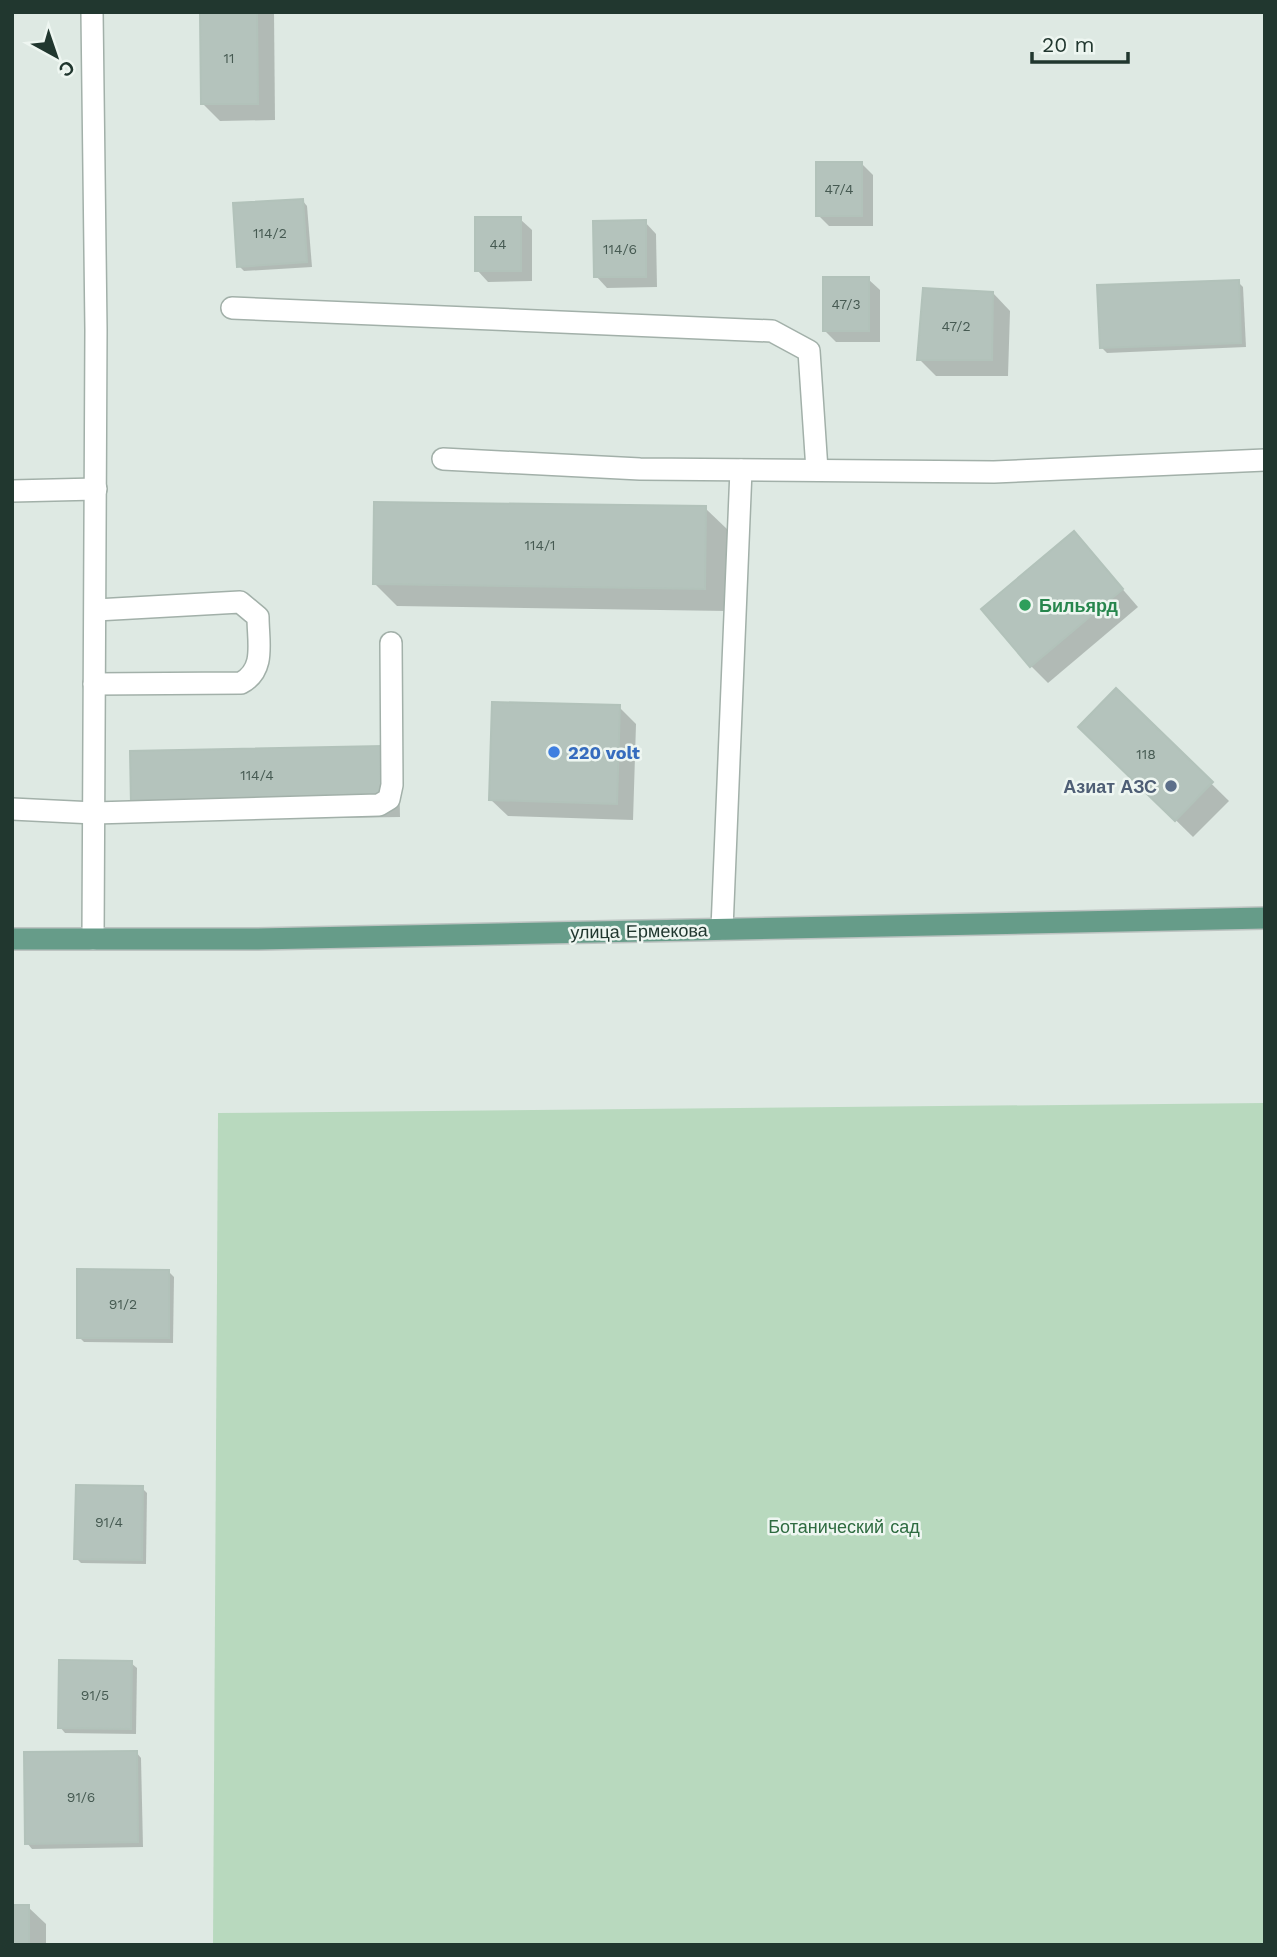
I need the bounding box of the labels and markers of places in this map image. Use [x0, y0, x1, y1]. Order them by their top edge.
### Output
place label: Бильярд [1039, 595, 1119, 616]
marker: Бильярд [1017, 597, 1033, 613]
place label: 220 volt [568, 742, 640, 763]
marker: 220 volt [546, 744, 562, 760]
place label: Азиат АЗС [1063, 776, 1157, 797]
marker: Азиат АЗС [1163, 778, 1179, 794]

